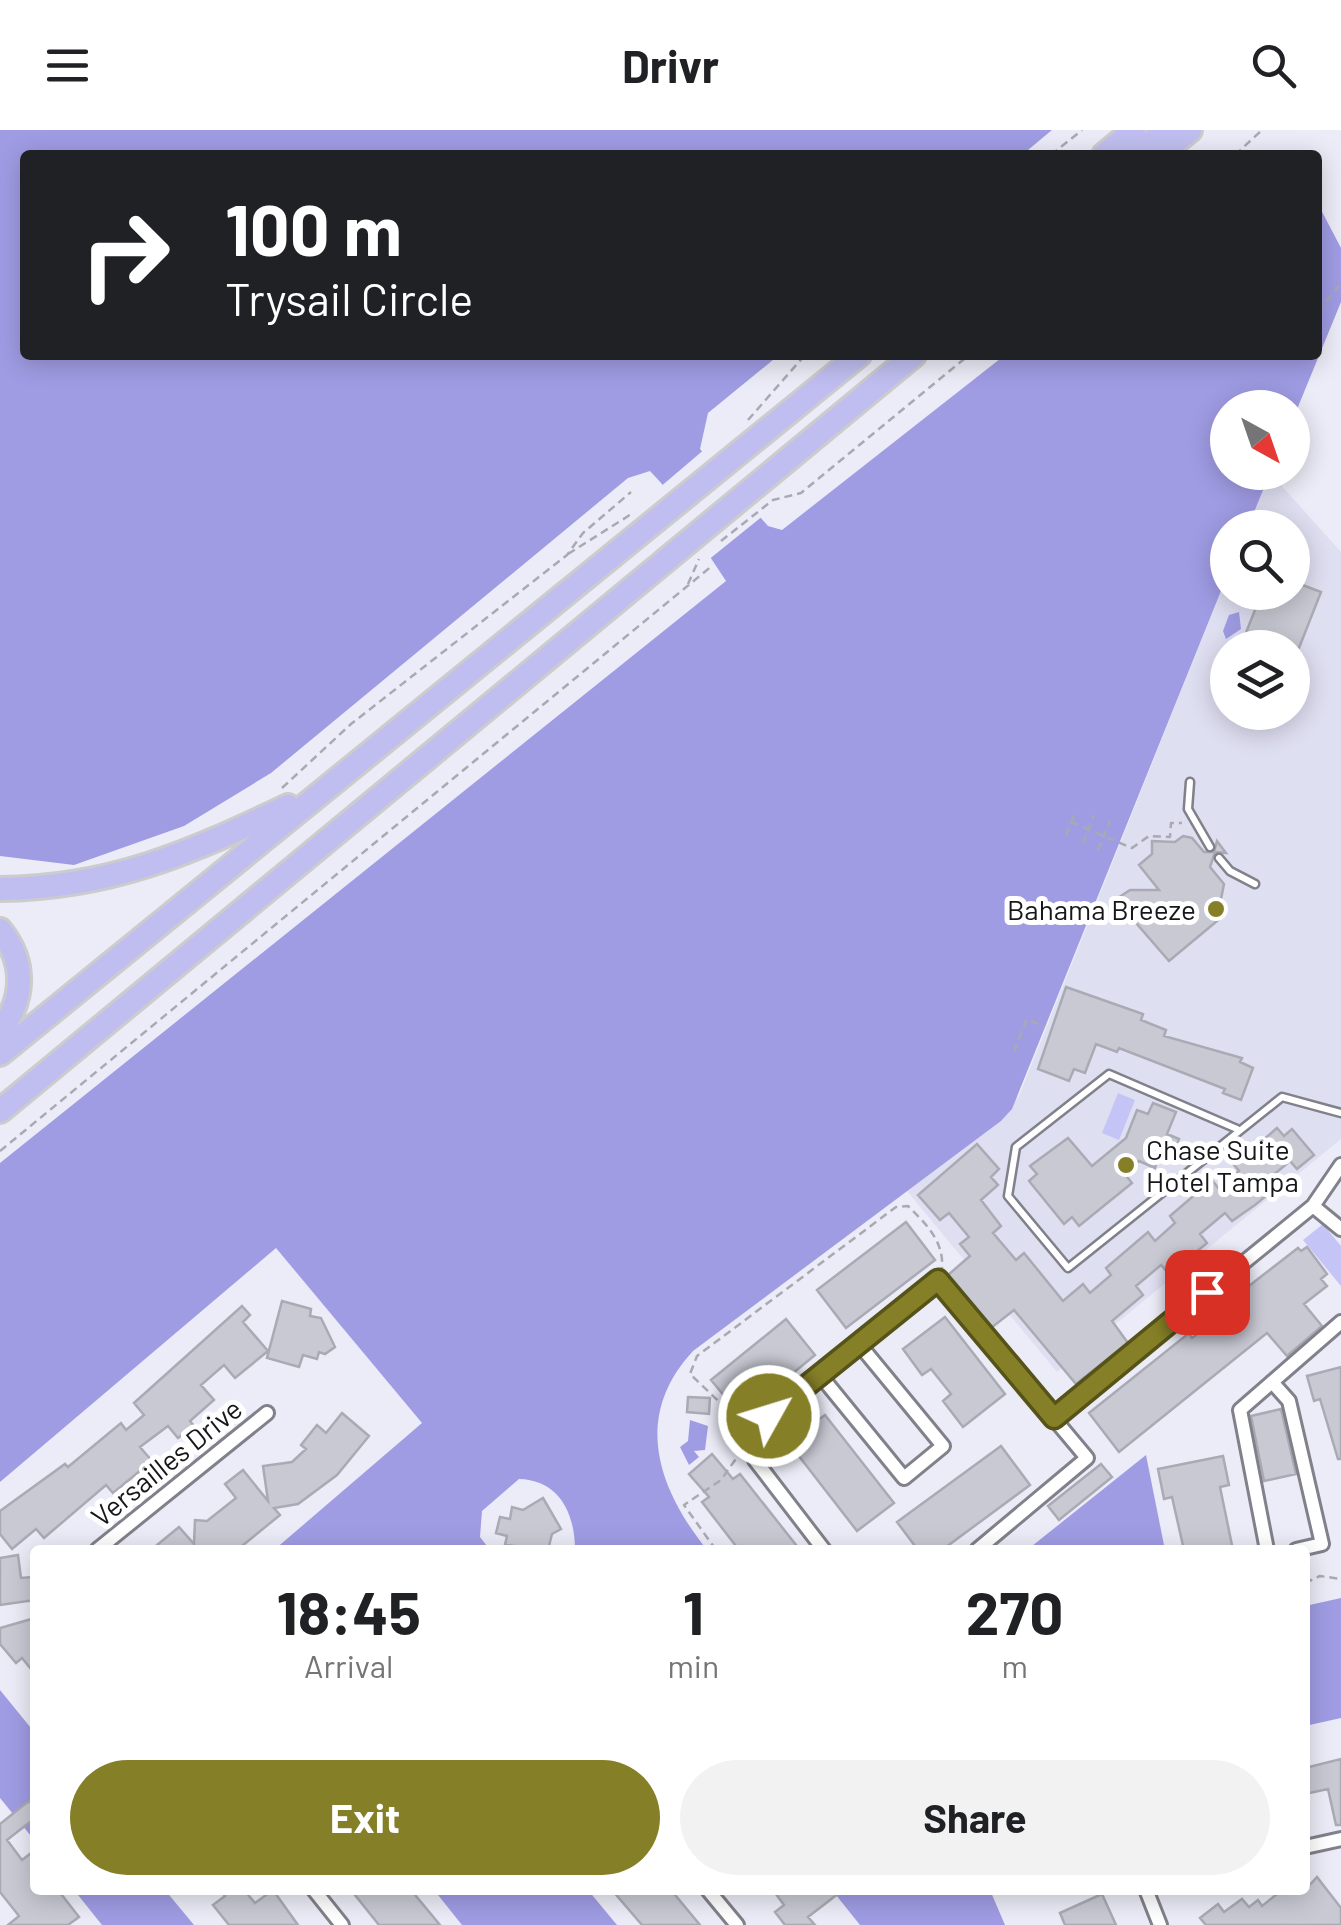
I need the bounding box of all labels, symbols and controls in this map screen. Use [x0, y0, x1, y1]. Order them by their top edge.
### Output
icon: menu [40, 38, 95, 93]
text: Drivr [622, 38, 719, 92]
icon: search [1246, 38, 1301, 93]
text: 100 m [225, 186, 402, 270]
icon: right [60, 190, 190, 320]
text: Trysail Circle [225, 271, 473, 325]
north arrow [1210, 390, 1310, 490]
map controls [1210, 390, 1310, 730]
button: search [1210, 510, 1310, 610]
button: layers [1210, 630, 1310, 730]
place label: Bahama Breeze [1007, 892, 1196, 926]
marker: Bahama Breeze [1205, 898, 1227, 920]
place label: Chase Suite Hotel Tampa [1146, 1132, 1299, 1198]
marker: Chase Suite Hotel Tampa [1115, 1154, 1137, 1176]
pin [1165, 1250, 1250, 1335]
icon: arrive [1180, 1265, 1235, 1320]
position arrow [717, 1364, 821, 1468]
street label: Versailles Drive [84, 1391, 248, 1533]
text: 18:45 [277, 1575, 421, 1647]
text: 1 [683, 1575, 704, 1647]
text: 270 [966, 1575, 1063, 1647]
text: Arrival [304, 1646, 393, 1684]
text: min [667, 1646, 719, 1684]
text: m [1001, 1646, 1028, 1684]
button: Exit [70, 1760, 660, 1875]
button: Share [680, 1760, 1270, 1875]

